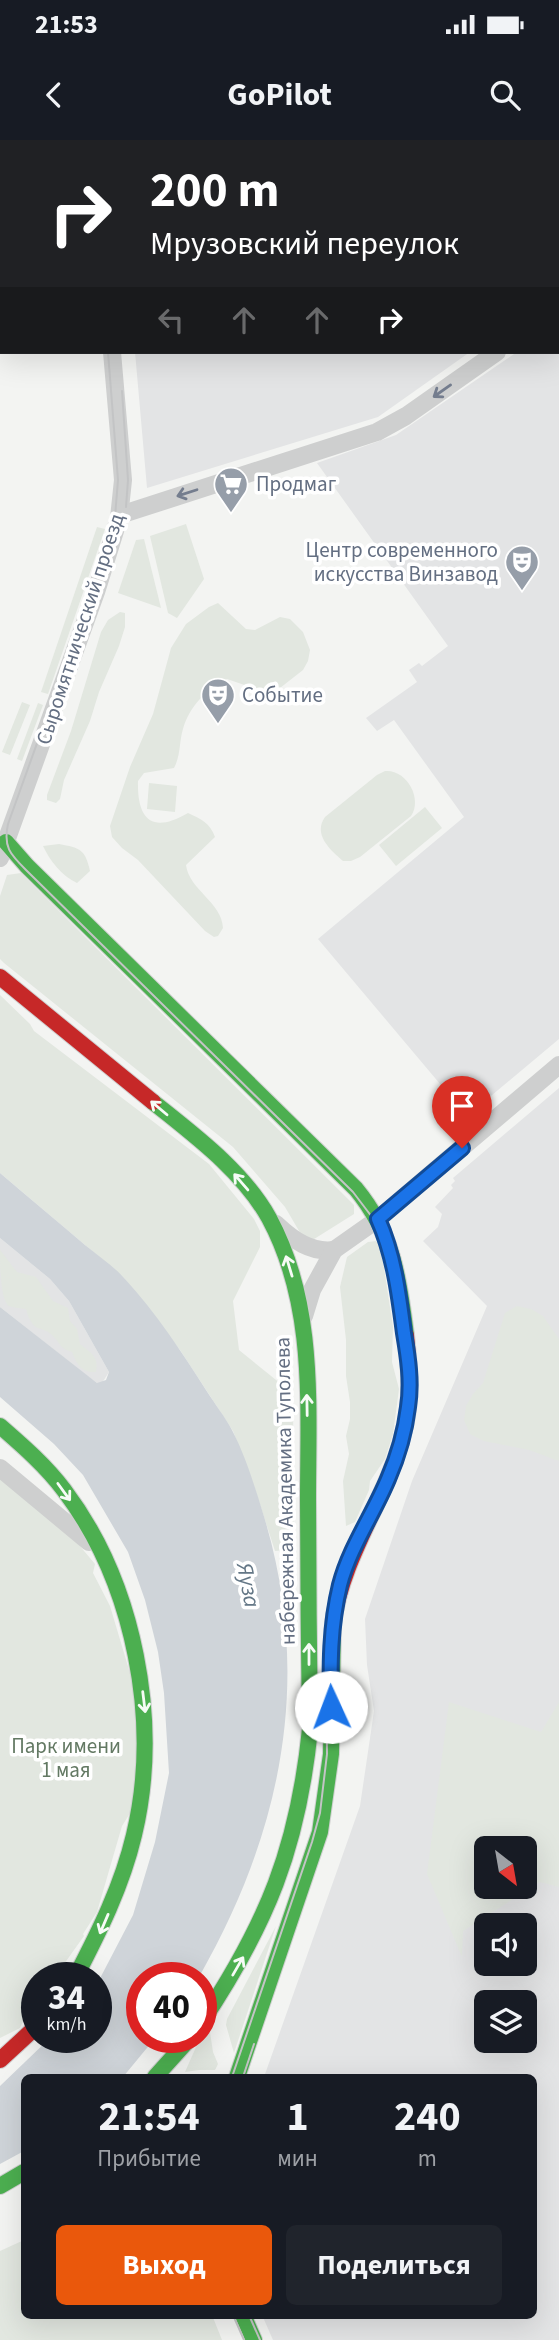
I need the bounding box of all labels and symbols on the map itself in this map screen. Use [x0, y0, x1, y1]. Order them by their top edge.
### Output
one-way arrow [433, 384, 452, 398]
supermarket icon: Продмаг [212, 465, 250, 514]
place label: Продмаг [256, 469, 337, 499]
one-way arrow [176, 488, 198, 501]
street label: Сыромятнический проезд [28, 510, 132, 748]
place label: Центр современного искусства Винзавод [306, 535, 498, 589]
theatre icon: Центр современного искусства Винзавод [503, 543, 541, 592]
theatre icon: Событие [199, 676, 237, 725]
place label: Событие [242, 680, 323, 710]
pin [432, 1076, 492, 1148]
one-way arrow [151, 1100, 169, 1116]
one-way arrow [233, 1173, 249, 1191]
one-way arrow [282, 1256, 295, 1278]
street label: набережная Академика Туполева [267, 1337, 303, 1645]
one-way arrow [300, 1393, 314, 1416]
one-way arrow [57, 1482, 71, 1501]
water label: Яуза [228, 1559, 269, 1610]
one-way arrow [302, 1643, 316, 1666]
position arrow [294, 1670, 368, 1744]
one-way arrow [138, 1691, 151, 1713]
park label: Парк имени 1 мая [11, 1731, 121, 1785]
north arrow [474, 1836, 537, 1899]
one-way arrow [97, 1912, 110, 1934]
one-way arrow [232, 1956, 245, 1977]
speed limit sign: 40 [126, 1962, 217, 2053]

